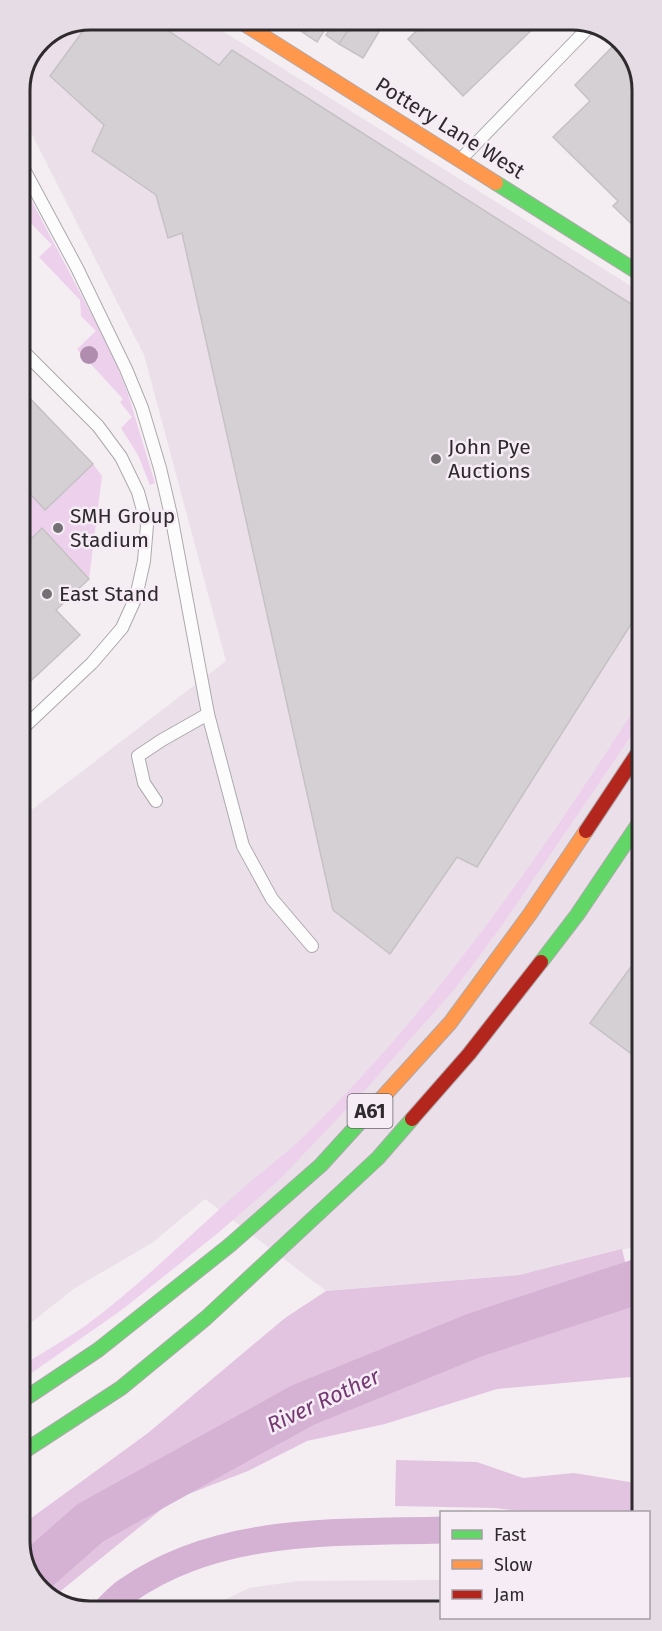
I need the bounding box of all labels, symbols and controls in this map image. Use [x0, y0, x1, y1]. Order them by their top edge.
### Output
street label: Pottery Lane West [371, 72, 530, 185]
place label: John Pye Auctions [448, 434, 531, 484]
marker: John Pye Auctions [429, 452, 443, 466]
place label: SMH Group Stadium [70, 503, 175, 553]
marker: SMH Group Stadium [51, 521, 65, 535]
place label: East Stand [59, 581, 159, 607]
marker: East Stand [40, 587, 54, 601]
road number: A61 [348, 1094, 392, 1128]
water label: River Rother [263, 1362, 384, 1438]
legend [440, 1511, 650, 1619]
text: Fast [494, 1524, 527, 1546]
text: Slow [494, 1554, 533, 1576]
text: Jam [494, 1584, 525, 1606]

